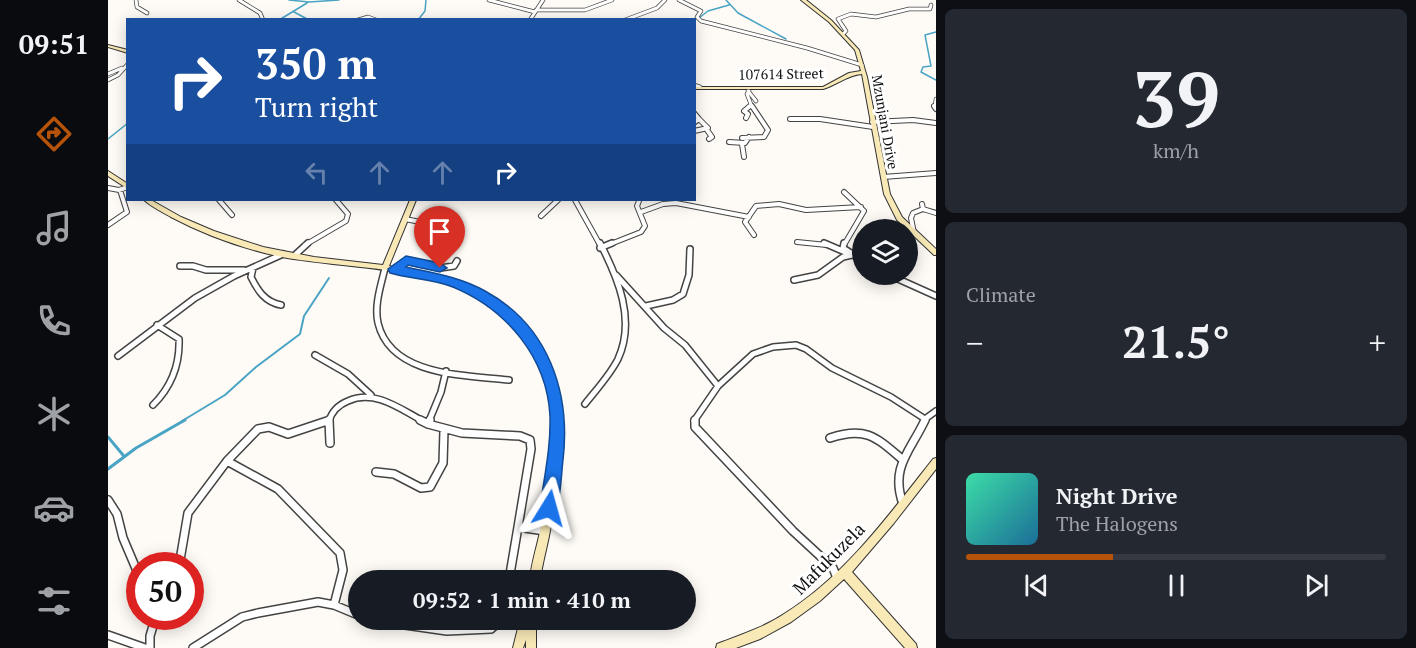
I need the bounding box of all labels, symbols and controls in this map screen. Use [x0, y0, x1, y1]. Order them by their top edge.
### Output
text: 09:51 [19, 26, 89, 62]
text: 350 m [255, 35, 376, 91]
icon: right [156, 42, 234, 120]
text: 39 [1132, 46, 1220, 149]
street label: 107614 Street [738, 63, 825, 84]
street label: Mzunjani Drive [868, 73, 903, 171]
text: Turn right [255, 89, 378, 125]
icon: directions [33, 113, 75, 155]
text: km/h [1153, 137, 1199, 164]
icon: left [300, 156, 333, 189]
icon: ahead [363, 156, 396, 189]
icon: ahead [426, 156, 459, 189]
icon: right [489, 156, 522, 189]
pin [414, 206, 465, 268]
icon: music [33, 207, 75, 249]
icon: arrive [423, 215, 456, 248]
map controls [852, 219, 918, 285]
button: layers [852, 219, 918, 285]
text: Climate [966, 281, 1036, 308]
icon: phone [33, 300, 75, 342]
text: 21.5° [1122, 311, 1230, 371]
text: − [966, 321, 984, 364]
text: + [1368, 321, 1386, 364]
icon: climate [33, 393, 75, 435]
position arrow [517, 476, 581, 540]
text: Night Drive [1056, 481, 1178, 510]
icon: car [33, 487, 75, 529]
text: The Halogens [1056, 510, 1178, 537]
street label: Mafukuzela [787, 517, 870, 600]
speed limit sign: 50 [126, 552, 204, 630]
icon: previous [1020, 569, 1053, 602]
icon: pause [1160, 569, 1193, 602]
icon: next [1300, 569, 1333, 602]
icon: filters [33, 580, 75, 622]
text: 09:52 · 1 min · 410 m [413, 585, 631, 614]

